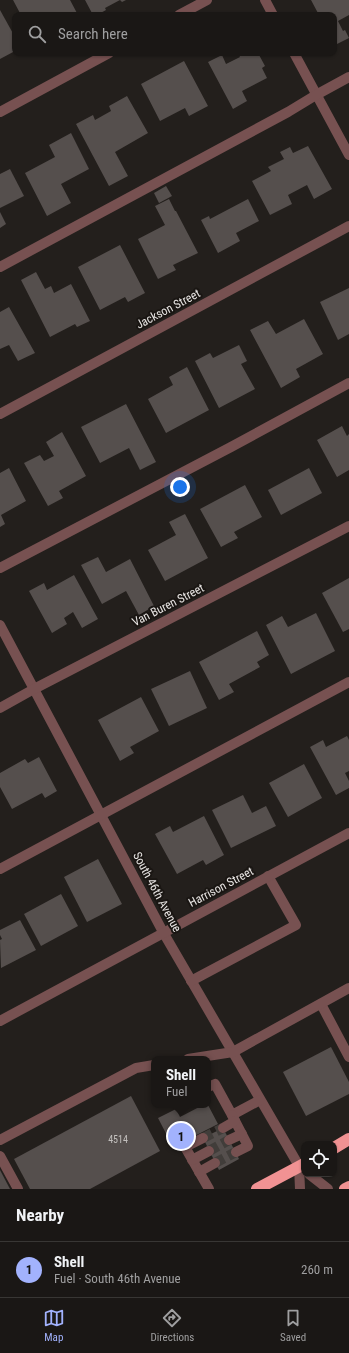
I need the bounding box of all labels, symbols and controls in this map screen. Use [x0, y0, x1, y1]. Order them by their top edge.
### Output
search box [12, 12, 337, 56]
icon: search [26, 23, 48, 45]
text: Search here [58, 25, 128, 43]
street label: Jackson Street [134, 286, 203, 332]
your location [170, 477, 190, 497]
street label: Van Buren Street [130, 581, 207, 629]
street label: South 46th Avenue [130, 850, 184, 935]
street label: Harrison Street [186, 864, 256, 910]
popup [151, 1056, 211, 1108]
text: Shell [166, 1066, 196, 1084]
text: Fuel [166, 1084, 187, 1099]
pin: 1 [168, 1121, 194, 1151]
house number: 4514 [108, 1134, 128, 1145]
map controls [301, 1141, 337, 1177]
button: locate [301, 1141, 337, 1177]
text: Nearby [16, 1205, 64, 1225]
text: Shell [54, 1253, 84, 1271]
text: 1 [26, 1262, 32, 1277]
text: 260 m [301, 1262, 333, 1277]
text: Fuel · South 46th Avenue [54, 1271, 181, 1286]
tab: Map [43, 1307, 65, 1344]
tab: Directions [150, 1307, 194, 1344]
tab: Saved [280, 1307, 306, 1344]

